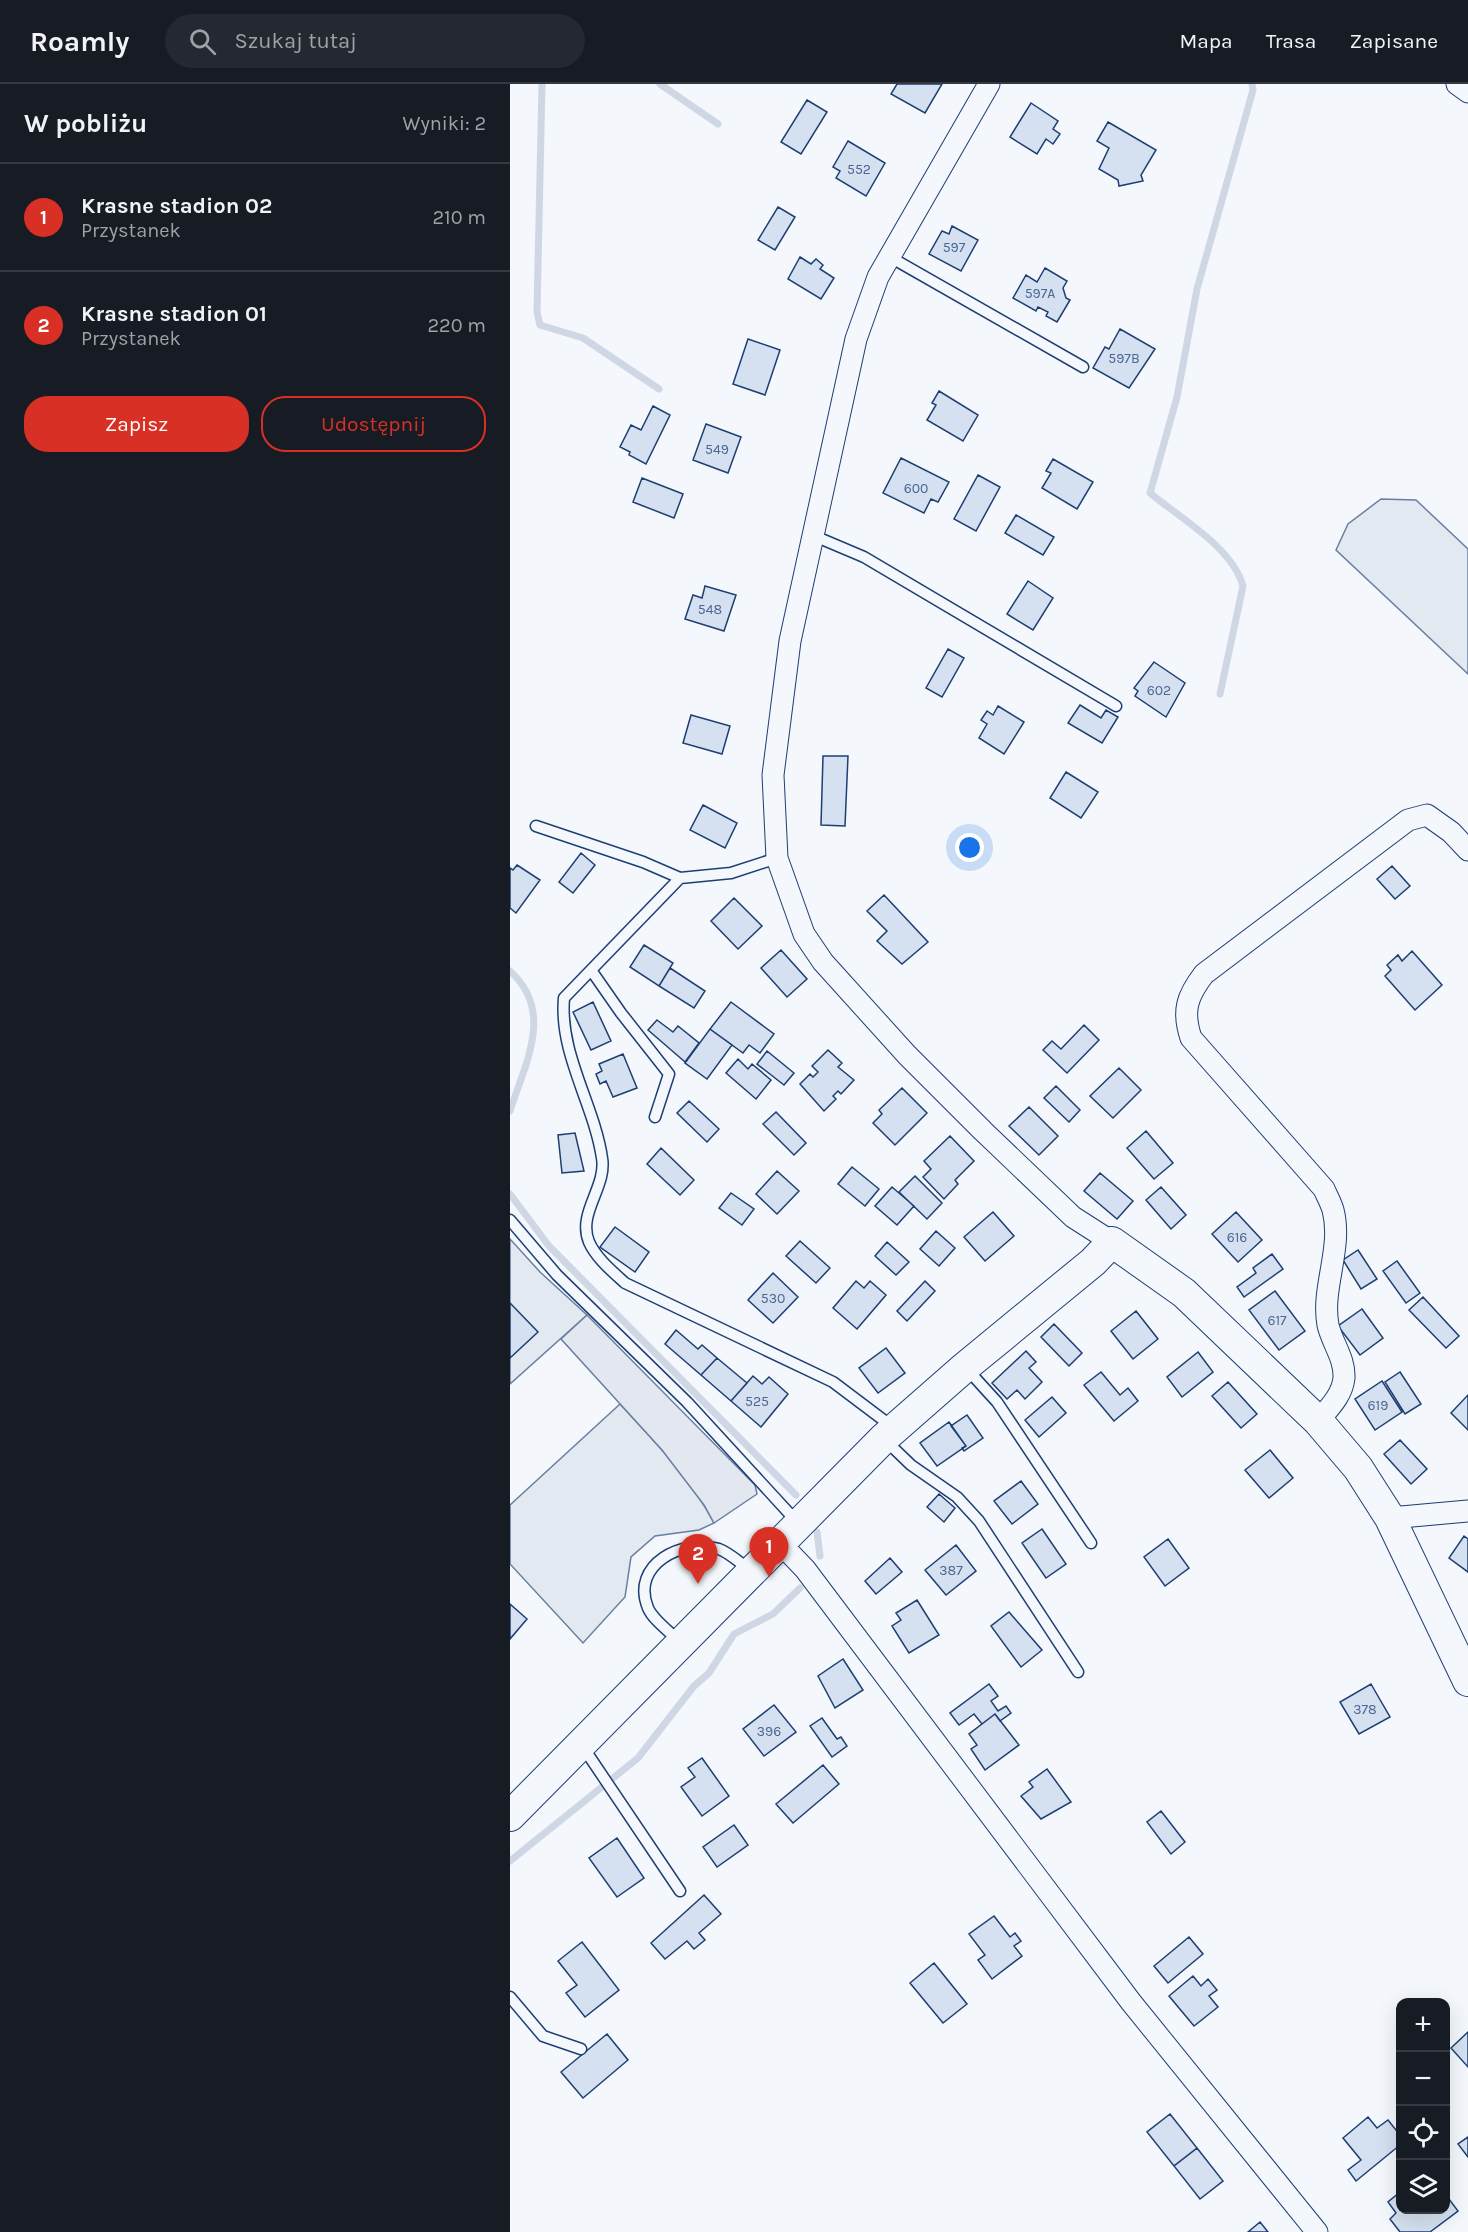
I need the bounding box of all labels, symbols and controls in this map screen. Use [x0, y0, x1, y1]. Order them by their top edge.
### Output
search box [165, 14, 585, 68]
text: Roamly [30, 25, 129, 58]
icon: search [186, 25, 219, 58]
text: Szukaj tutaj [234, 28, 357, 54]
text: Mapa [1180, 29, 1233, 53]
text: Trasa [1266, 29, 1316, 53]
text: Zapisane [1349, 29, 1438, 53]
text: W pobliżu [24, 108, 147, 139]
text: Wyniki: 2 [403, 112, 486, 135]
house number: 552 [847, 161, 871, 178]
text: Krasne stadion 02 [81, 193, 272, 219]
text: 1 [40, 206, 47, 229]
text: 210 m [432, 206, 486, 229]
text: Przystanek [81, 219, 181, 242]
house number: 597 [943, 239, 966, 256]
house number: 597A [1025, 285, 1055, 302]
text: Krasne stadion 01 [81, 301, 267, 327]
text: 2 [37, 314, 50, 337]
text: 220 m [427, 314, 486, 337]
text: Przystanek [81, 327, 181, 350]
house number: 597B [1108, 350, 1140, 367]
button: Zapisz [24, 396, 249, 452]
button: Udostępnij [261, 396, 486, 452]
house number: 549 [705, 441, 729, 458]
house number: 600 [904, 480, 928, 497]
house number: 548 [698, 601, 722, 618]
house number: 602 [1147, 682, 1171, 699]
your location [955, 833, 984, 862]
house number: 616 [1227, 1229, 1247, 1246]
house number: 530 [761, 1290, 785, 1307]
house number: 617 [1267, 1312, 1287, 1329]
house number: 525 [745, 1393, 769, 1410]
house number: 619 [1368, 1397, 1388, 1414]
pin: 1 [750, 1528, 788, 1577]
pin: 2 [678, 1534, 717, 1584]
house number: 387 [939, 1562, 963, 1579]
house number: 378 [1353, 1701, 1377, 1718]
house number: 396 [757, 1723, 781, 1740]
map controls [1396, 1998, 1450, 2214]
button: + [1396, 1998, 1450, 2052]
button: − [1396, 2052, 1450, 2106]
button: locate [1396, 2106, 1450, 2160]
button: layers [1396, 2160, 1450, 2214]

